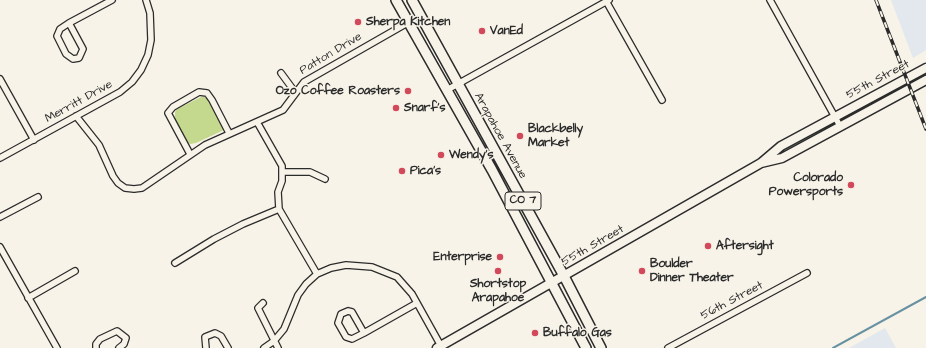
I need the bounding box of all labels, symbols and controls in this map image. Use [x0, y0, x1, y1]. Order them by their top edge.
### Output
place label: Sherpa Kitchen [366, 15, 450, 29]
marker: Sherpa Kitchen [353, 17, 363, 27]
place label: VanEd [490, 24, 523, 38]
marker: VanEd [477, 26, 487, 36]
street label: Patton Drive [297, 30, 365, 78]
street label: 55th Street [844, 57, 912, 103]
street label: Merritt Drive [43, 78, 115, 126]
place label: Ozo Coffee Roasters [276, 84, 400, 98]
marker: Ozo Coffee Roasters [403, 86, 413, 96]
street label: Arapahoe Avenue [470, 90, 530, 182]
place label: Snarf's [404, 101, 446, 115]
marker: Snarf's [391, 103, 401, 113]
place label: Blackbelly Market [528, 122, 583, 150]
marker: Blackbelly Market [515, 131, 525, 141]
place label: Wendy's [449, 148, 493, 162]
marker: Wendy's [436, 150, 446, 160]
place label: Pica's [410, 164, 441, 178]
marker: Pica's [397, 166, 407, 176]
place label: Colorado Powersports [769, 171, 843, 199]
marker: Colorado Powersports [846, 180, 856, 190]
road number: CO 7 [505, 192, 541, 210]
street label: 55th Street [559, 222, 627, 270]
place label: Aftersight [716, 239, 774, 253]
marker: Aftersight [703, 241, 713, 251]
place label: Enterprise [433, 250, 492, 264]
marker: Enterprise [495, 252, 505, 262]
place label: Boulder Dinner Theater [650, 257, 733, 285]
marker: Shortstop Arapahoe [493, 266, 503, 276]
marker: Boulder Dinner Theater [637, 266, 647, 276]
place label: Shortstop Arapahoe [470, 277, 526, 305]
street label: 56th Street [698, 279, 766, 323]
place label: Buffalo Gas [543, 326, 612, 340]
marker: Buffalo Gas [530, 328, 540, 338]

